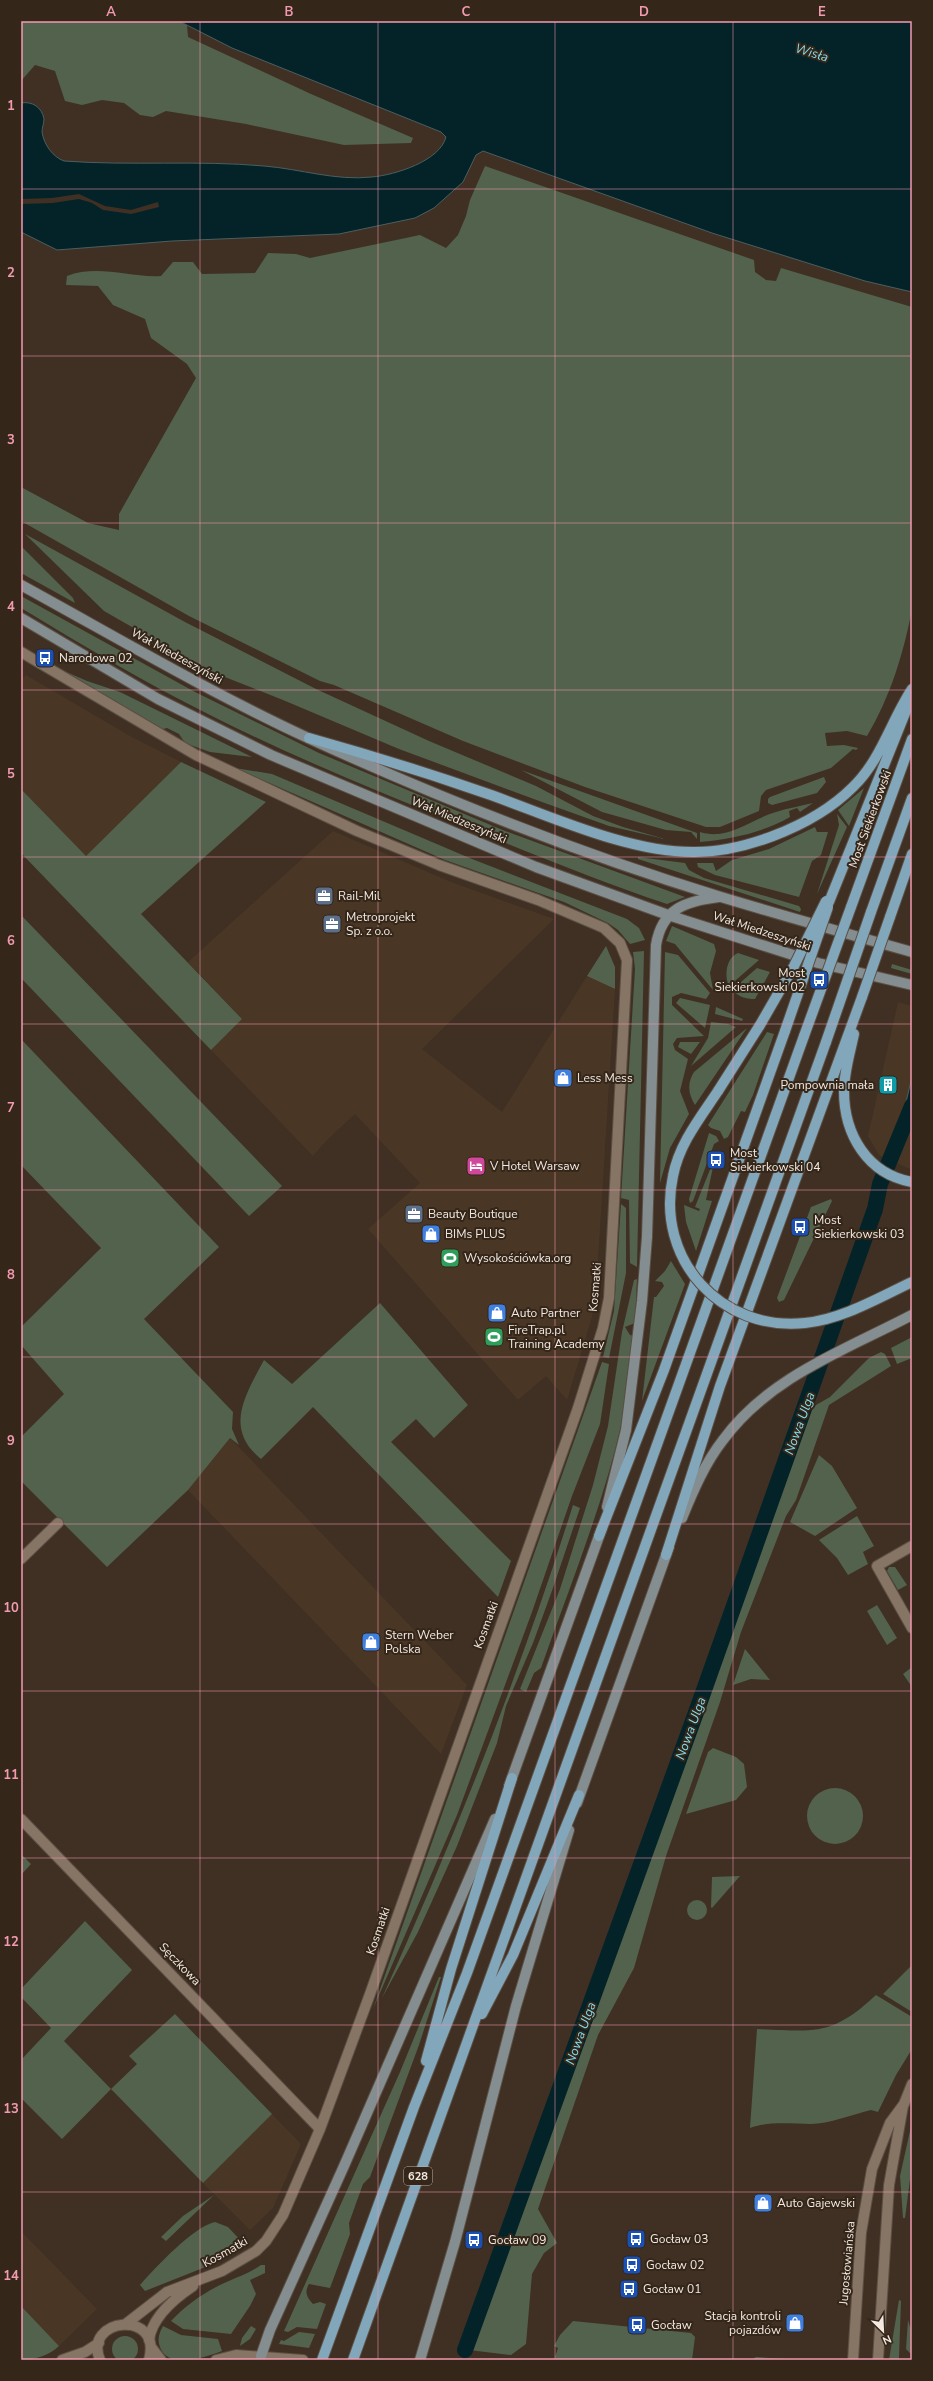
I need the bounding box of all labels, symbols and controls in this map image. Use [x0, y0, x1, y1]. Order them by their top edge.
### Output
text: A [106, 3, 116, 21]
text: B [285, 3, 294, 21]
text: C [462, 3, 471, 21]
text: D [639, 3, 649, 21]
text: E [818, 3, 826, 21]
water label: Wisła [793, 39, 831, 67]
text: 1 [7, 97, 15, 115]
text: 2 [7, 264, 15, 282]
text: 3 [7, 431, 15, 449]
text: 4 [7, 598, 15, 616]
street label: Wał Miedzeszyński [128, 624, 226, 688]
bus stop icon: Narodowa 02 [34, 647, 56, 669]
place label: Narodowa 02 [59, 650, 133, 666]
text: 5 [7, 765, 15, 783]
street label: Most Siekierkowski [845, 768, 895, 870]
street label: Wał Miedzeszyński [409, 793, 509, 847]
office icon: Rail-Mil [313, 885, 335, 907]
place label: Rail-Mil [338, 888, 381, 904]
street label: Wał Miedzeszyński [711, 908, 813, 954]
place label: Metroprojekt Sp. z o.o. [346, 909, 416, 939]
office icon: Metroprojekt Sp. z o.o. [321, 913, 343, 935]
text: 6 [7, 932, 15, 950]
place label: Most Siekierkowski 02 [715, 965, 806, 995]
bus stop icon: Most Siekierkowski 02 [808, 969, 830, 991]
shop icon: Less Mess [552, 1067, 574, 1089]
place label: Less Mess [577, 1070, 633, 1086]
building icon: Pompownia mała [877, 1074, 899, 1096]
place label: Pompownia mała [780, 1077, 874, 1093]
text: 7 [7, 1099, 15, 1117]
place label: Most Siekierkowski 04 [730, 1145, 820, 1175]
bus stop icon: Most Siekierkowski 04 [705, 1149, 727, 1171]
hotel icon: V Hotel Warsaw [465, 1155, 487, 1177]
place label: V Hotel Warsaw [489, 1158, 580, 1174]
office icon: Beauty Boutique [403, 1203, 425, 1225]
place label: Beauty Boutique [428, 1206, 518, 1222]
place label: Most Siekierkowski 03 [814, 1212, 904, 1242]
bus stop icon: Most Siekierkowski 03 [789, 1216, 811, 1238]
shop icon: BIMs PLUS [420, 1223, 442, 1245]
place label: BIMs PLUS [445, 1226, 505, 1242]
sports icon: Wysokościówka.org [439, 1247, 461, 1269]
place label: Wysokościówka.org [464, 1250, 571, 1266]
street label: Kosmatki [585, 1262, 605, 1312]
text: 8 [7, 1266, 15, 1284]
shop icon: Auto Partner [486, 1302, 508, 1324]
place label: Auto Partner [511, 1305, 581, 1321]
place label: FireTrap.pl Training Academy [508, 1322, 605, 1352]
sports icon: FireTrap.pl Training Academy [483, 1326, 505, 1348]
water label: Nowa Ulga [780, 1389, 820, 1457]
text: 9 [7, 1432, 15, 1450]
text: 10 [3, 1599, 19, 1617]
street label: Kosmatki [470, 1599, 502, 1651]
place label: Stern Weber Polska [385, 1627, 454, 1657]
shop icon: Stern Weber Polska [360, 1631, 382, 1653]
water label: Nowa Ulga [671, 1694, 711, 1762]
text: 11 [3, 1766, 19, 1784]
street label: Kosmatki [362, 1905, 394, 1957]
text: 12 [3, 1933, 19, 1951]
street label: Sęczkowa [156, 1939, 204, 1989]
water label: Nowa Ulga [561, 1999, 601, 2067]
text: 13 [3, 2100, 19, 2118]
road number: 628 [404, 2167, 432, 2185]
shop icon: Auto Gajewski [752, 2192, 774, 2214]
place label: Auto Gajewski [777, 2195, 855, 2211]
street label: Jugosłowiańska [835, 2220, 859, 2307]
bus stop icon: Gocław 03 [625, 2228, 647, 2250]
bus stop icon: Gocław 09 [463, 2229, 485, 2251]
place label: Gocław 03 [650, 2231, 708, 2247]
place label: Gocław 09 [488, 2232, 546, 2248]
street label: Kosmatki [200, 2233, 250, 2271]
bus stop icon: Gocław 02 [621, 2254, 643, 2276]
place label: Gocław 02 [646, 2257, 704, 2273]
text: 14 [3, 2267, 19, 2285]
bus stop icon: Gocław 01 [618, 2278, 640, 2300]
place label: Gocław 01 [643, 2281, 701, 2297]
place label: Stacja kontroli pojazdów [704, 2308, 781, 2338]
north arrow [863, 2311, 903, 2351]
shop icon: Stacja kontroli pojazdów [784, 2312, 806, 2334]
bus stop icon: Gocław [626, 2314, 648, 2336]
place label: Gocław [651, 2317, 692, 2333]
text: N [880, 2331, 894, 2348]

